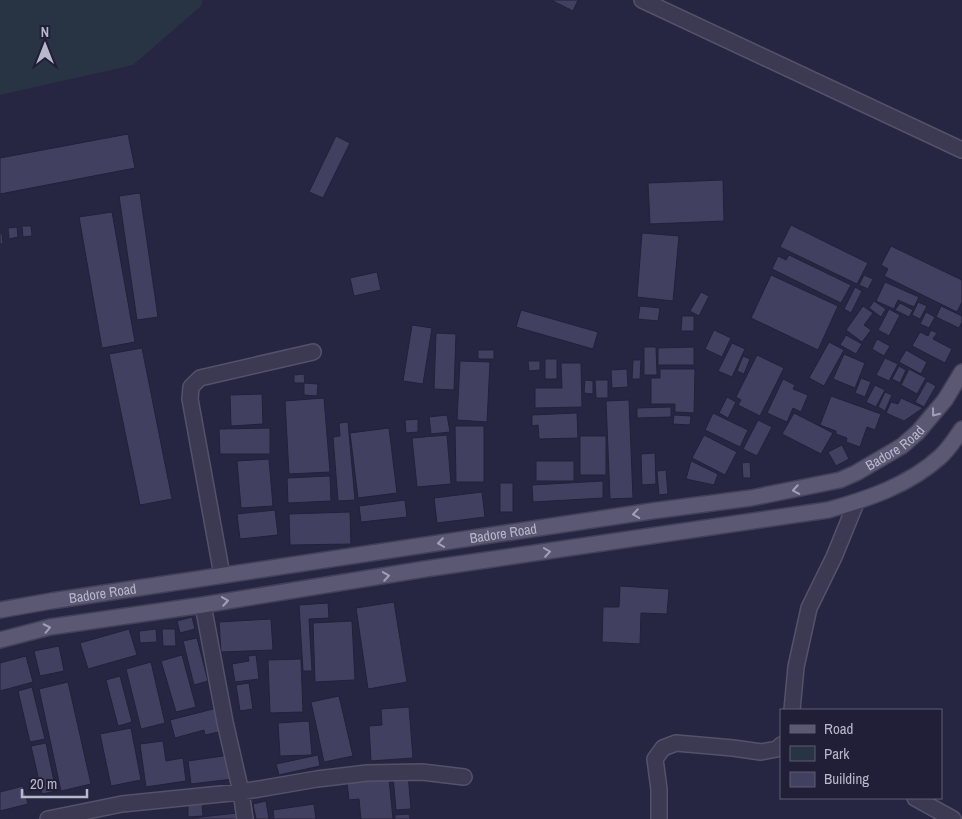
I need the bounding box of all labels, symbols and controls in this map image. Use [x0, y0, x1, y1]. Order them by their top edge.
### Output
north arrow [20, 20, 70, 70]
text: N [41, 23, 49, 41]
one-way arrow [932, 407, 941, 417]
street label: Badore Road [862, 422, 929, 474]
one-way arrow [792, 484, 801, 494]
one-way arrow [631, 508, 640, 518]
street label: Badore Road [468, 519, 538, 547]
one-way arrow [436, 537, 444, 548]
one-way arrow [542, 547, 551, 557]
one-way arrow [381, 571, 390, 581]
street label: Badore Road [68, 579, 137, 607]
one-way arrow [221, 597, 230, 607]
one-way arrow [43, 623, 52, 634]
legend [780, 709, 942, 799]
text: Road [824, 718, 853, 739]
text: Park [824, 743, 850, 764]
scale bar [22, 766, 88, 798]
text: Building [824, 768, 869, 789]
text: 20 m [30, 773, 57, 794]

